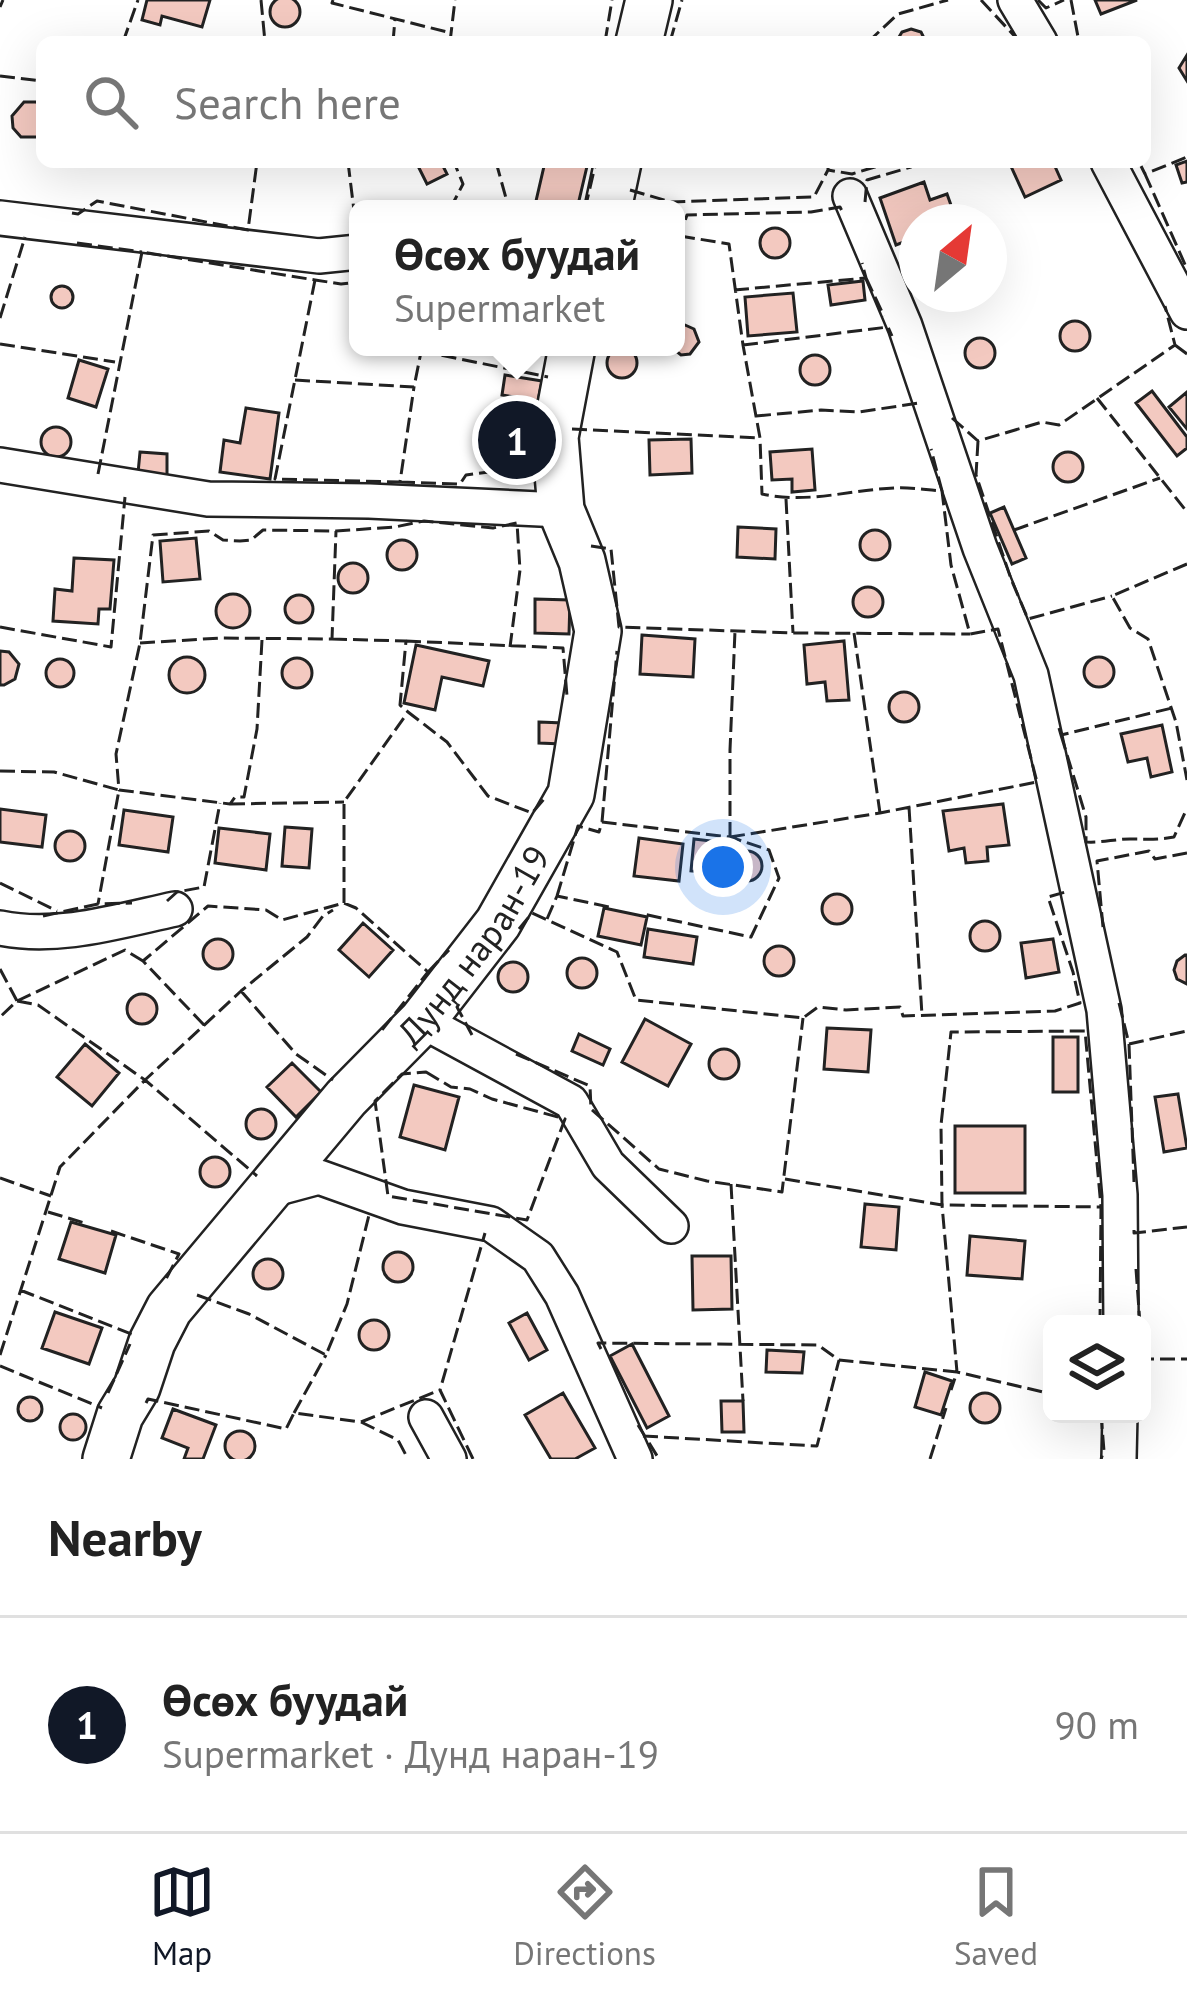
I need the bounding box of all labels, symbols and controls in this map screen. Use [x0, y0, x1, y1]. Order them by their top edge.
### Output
search box [36, 36, 1151, 168]
icon: search [78, 69, 144, 135]
text: Search here [174, 73, 401, 131]
popup [349, 200, 685, 356]
north arrow [899, 204, 1007, 312]
text: Өсөх буудай [394, 224, 640, 282]
text: Supermarket [394, 282, 605, 333]
pin: 1 [478, 395, 556, 485]
street label: Дунд наран-19 [387, 837, 560, 1055]
your location [693, 837, 753, 897]
map controls [1043, 1315, 1151, 1423]
button: layers [1043, 1315, 1151, 1423]
text: Nearby [48, 1504, 202, 1570]
text: Өсөх буудай [162, 1670, 408, 1728]
text: 1 [76, 1699, 98, 1750]
text: 90 m [1054, 1699, 1139, 1750]
text: Supermarket · Дунд наран-19 [162, 1728, 659, 1779]
tab: Map [149, 1859, 215, 1974]
tab: Directions [513, 1859, 656, 1974]
tab: Saved [954, 1859, 1038, 1974]

